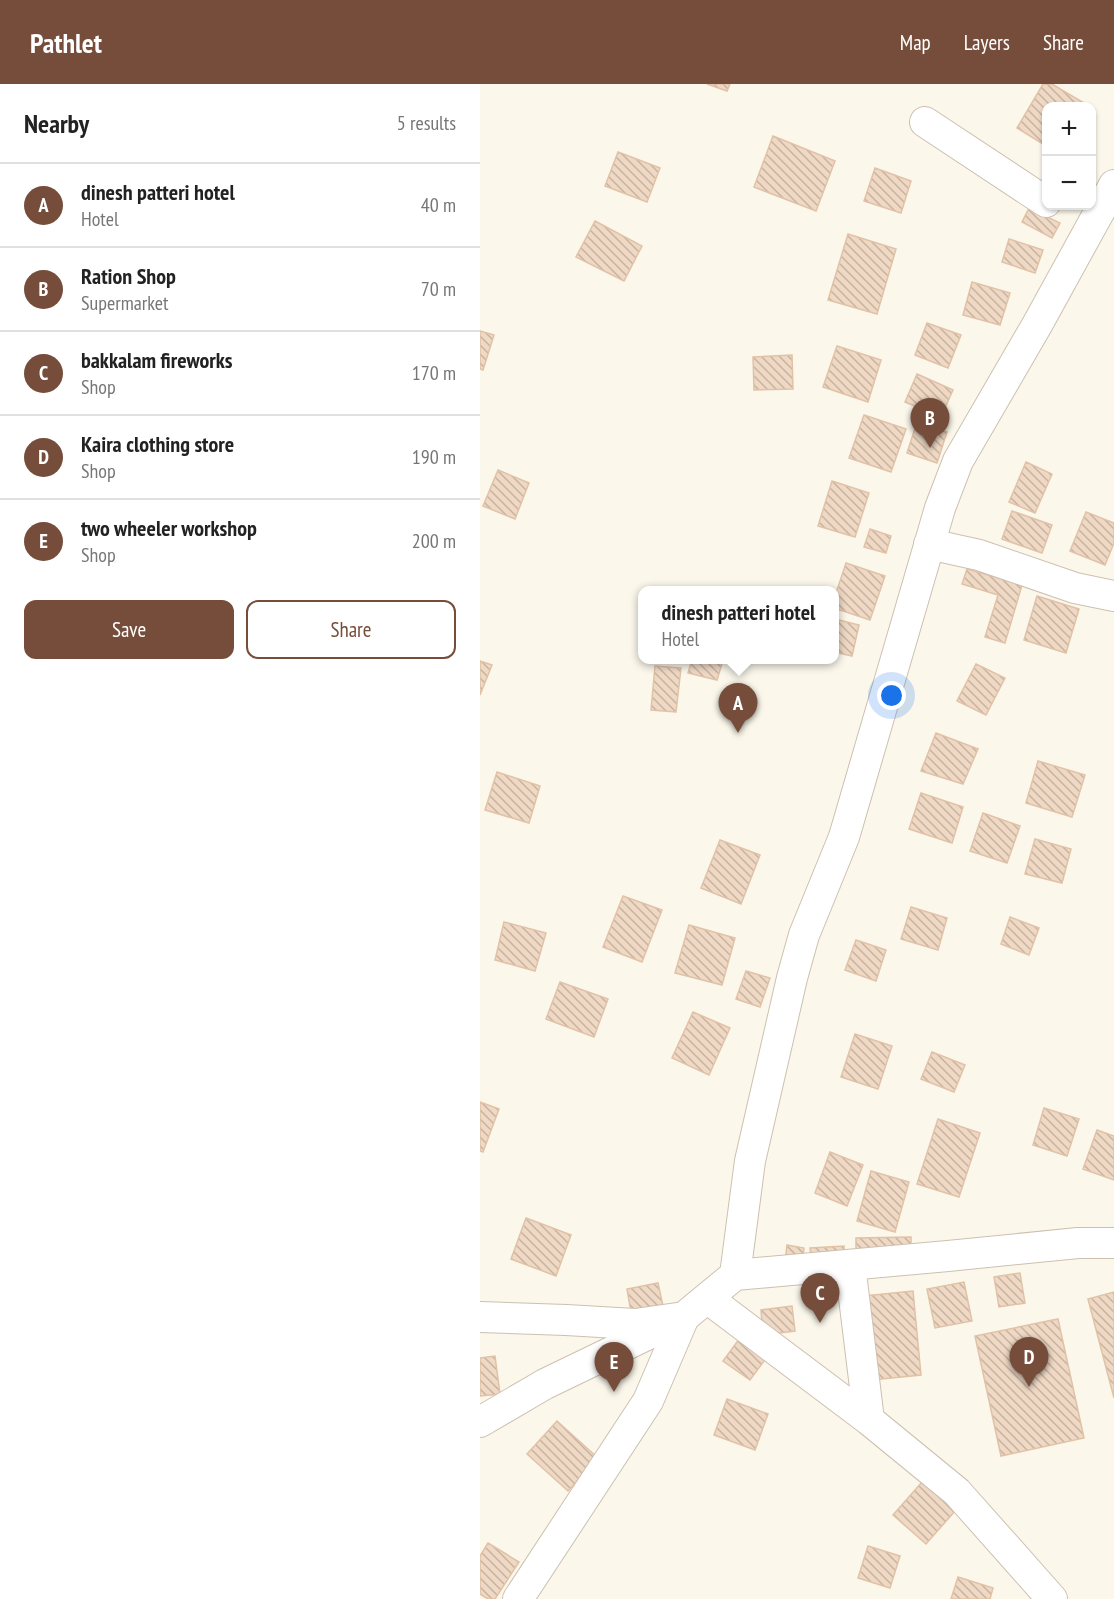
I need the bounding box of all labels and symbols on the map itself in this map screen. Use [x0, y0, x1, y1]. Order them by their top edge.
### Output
pin: B [910, 398, 950, 448]
your location [877, 681, 906, 710]
pin: A [718, 684, 758, 733]
pin: C [800, 1274, 840, 1323]
pin: D [1010, 1338, 1048, 1387]
pin: E [594, 1342, 634, 1392]

